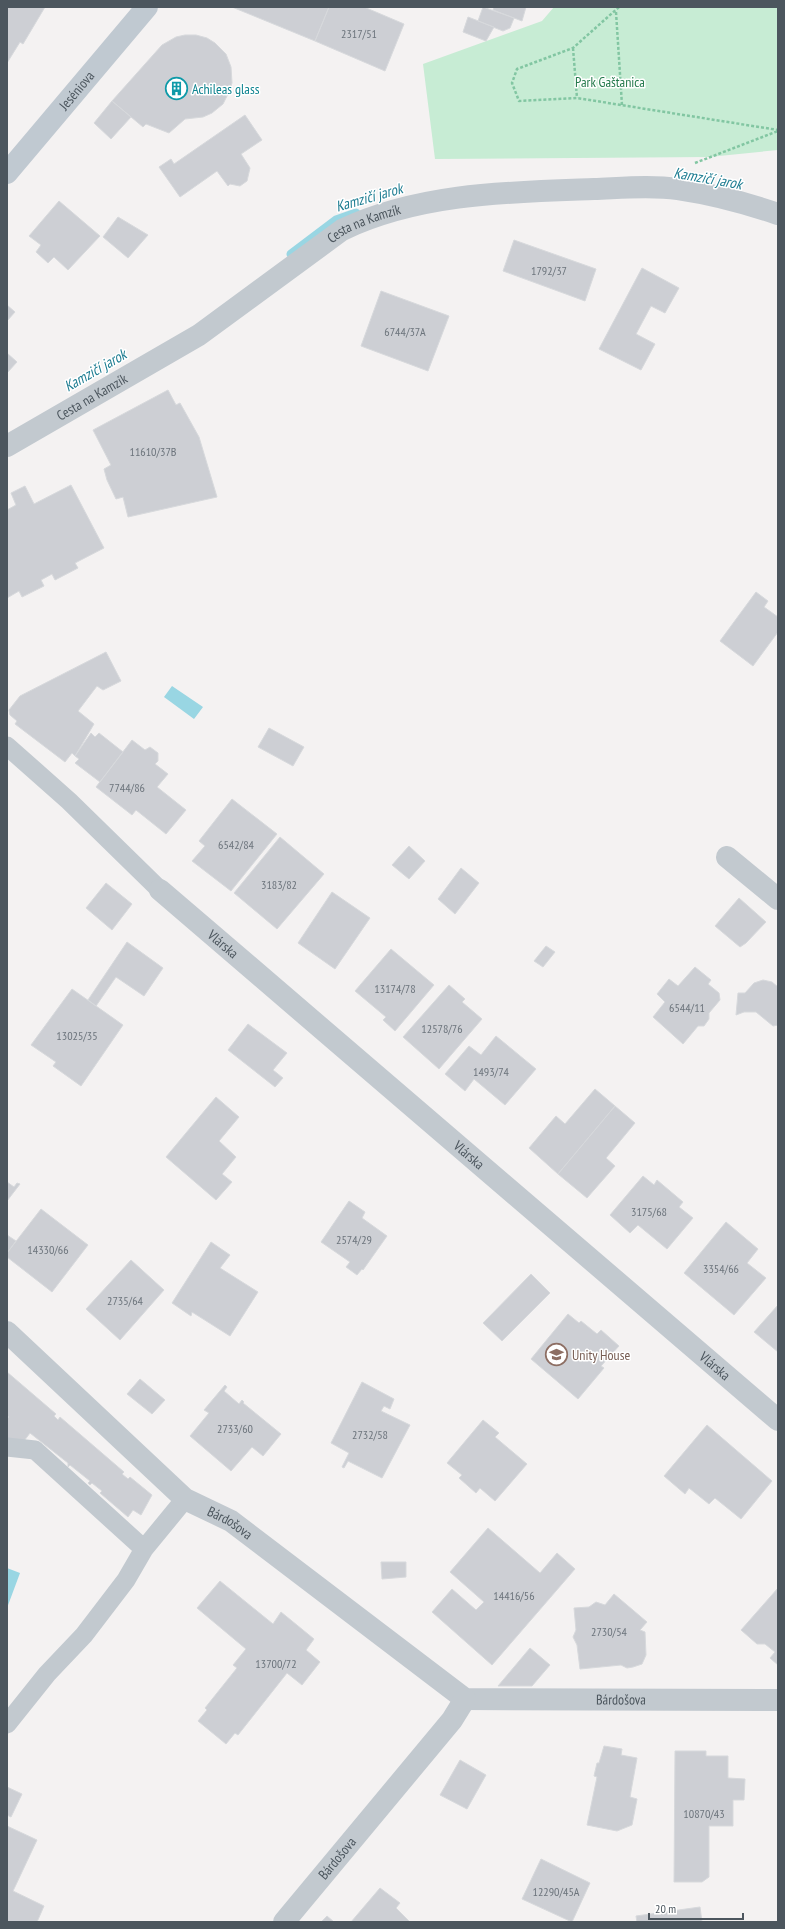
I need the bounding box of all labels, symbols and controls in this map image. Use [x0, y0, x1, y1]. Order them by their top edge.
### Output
house number: 2317/51 [341, 26, 377, 41]
street label: Jeséniova [54, 67, 98, 115]
park label: Park Gaštanica [575, 73, 645, 91]
building icon: Achileas glass [164, 76, 190, 102]
place label: Achileas glass [192, 80, 260, 98]
water label: Kamzičí jarok [672, 163, 746, 194]
water label: Kamzičí jarok [333, 178, 407, 216]
street label: Cesta na Kamzík [323, 200, 403, 247]
house number: 1792/37 [531, 263, 567, 278]
house number: 6744/37A [384, 324, 426, 339]
water label: Kamzičí jarok [60, 343, 131, 395]
street label: Cesta na Kamzík [53, 369, 131, 424]
house number: 11610/37B [130, 444, 177, 459]
house number: 7744/86 [109, 780, 145, 795]
house number: 6542/84 [218, 837, 255, 852]
house number: 3183/82 [261, 877, 297, 892]
street label: Vlárska [203, 925, 242, 962]
house number: 13174/78 [374, 981, 416, 996]
house number: 6544/11 [669, 1000, 705, 1015]
house number: 12578/76 [421, 1021, 463, 1036]
house number: 13025/35 [56, 1028, 98, 1043]
house number: 1493/74 [473, 1064, 510, 1079]
street label: Vlárska [449, 1136, 488, 1173]
house number: 3175/68 [631, 1204, 667, 1219]
house number: 2574/29 [336, 1232, 372, 1247]
house number: 14330/66 [27, 1242, 69, 1257]
house number: 3354/66 [703, 1261, 739, 1276]
house number: 2735/64 [107, 1293, 144, 1308]
school or university icon: Unity House [543, 1342, 569, 1368]
place label: Unity House [572, 1346, 630, 1364]
street label: Vlárska [695, 1347, 734, 1384]
house number: 2733/60 [217, 1421, 253, 1436]
house number: 2732/58 [352, 1427, 388, 1442]
street label: Bárdošova [205, 1502, 256, 1543]
house number: 14416/56 [493, 1588, 535, 1603]
house number: 2730/54 [591, 1624, 628, 1639]
house number: 13700/72 [255, 1656, 297, 1671]
street label: Bárdošova [596, 1690, 646, 1709]
house number: 10870/43 [683, 1806, 725, 1821]
street label: Bárdošova [314, 1833, 360, 1883]
house number: 12290/45A [532, 1884, 580, 1899]
scale bar [649, 1895, 743, 1921]
text: 20 m [655, 1901, 676, 1916]

